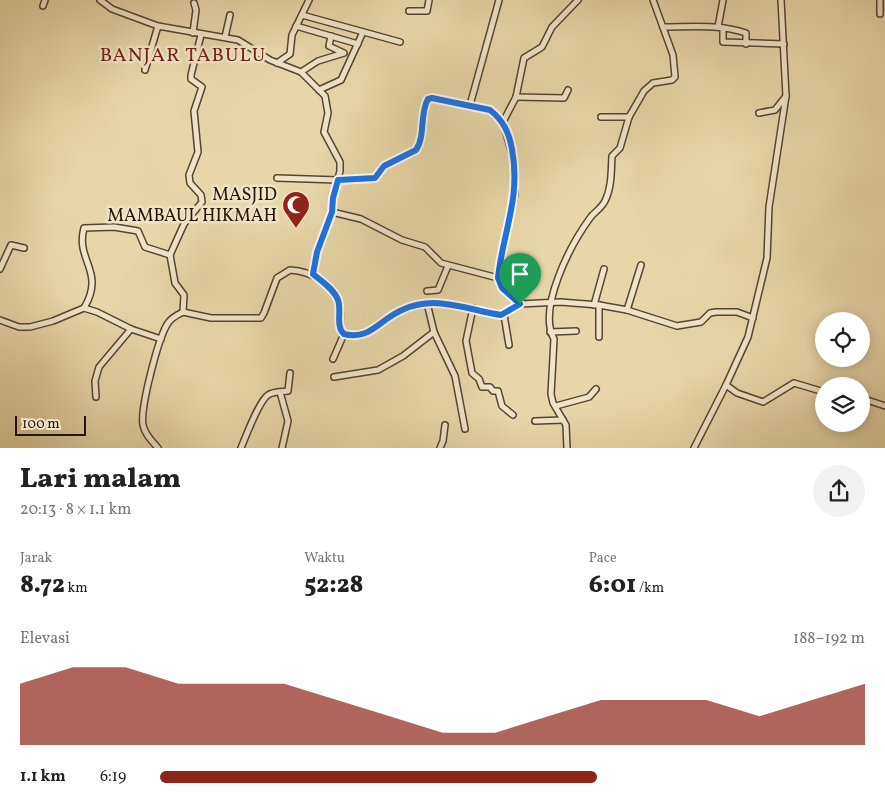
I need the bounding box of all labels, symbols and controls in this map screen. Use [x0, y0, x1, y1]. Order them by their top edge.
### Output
district label: BANJAR TABULU [100, 42, 266, 70]
place label: MASJID MAMBAUL HIKMAH [107, 183, 277, 229]
mosque icon: MASJID MAMBAUL HIKMAH [281, 190, 311, 229]
pin [499, 253, 541, 304]
icon: arrive [506, 260, 534, 288]
map controls [815, 312, 870, 432]
button: locate [815, 312, 870, 367]
button: layers [815, 377, 870, 432]
scale bar [15, 412, 86, 436]
text: 100 m [22, 415, 60, 434]
text: Lari malam [20, 460, 181, 499]
button: share [813, 465, 865, 517]
text: 20:13 · 8 × 1.1 km [20, 499, 131, 521]
text: Jarak [20, 549, 52, 568]
text: Waktu [304, 549, 345, 568]
text: Pace [589, 549, 617, 568]
text: 8.72 [20, 568, 65, 603]
text: 52:28 [304, 568, 364, 603]
text: 6:01 [589, 568, 636, 603]
text: km [65, 579, 88, 598]
text: /km [636, 579, 664, 598]
text: Elevasi [20, 628, 70, 650]
text: 188–192 m [793, 628, 865, 650]
text: 1.1 km [20, 766, 66, 788]
text: 6:19 [100, 766, 126, 788]

